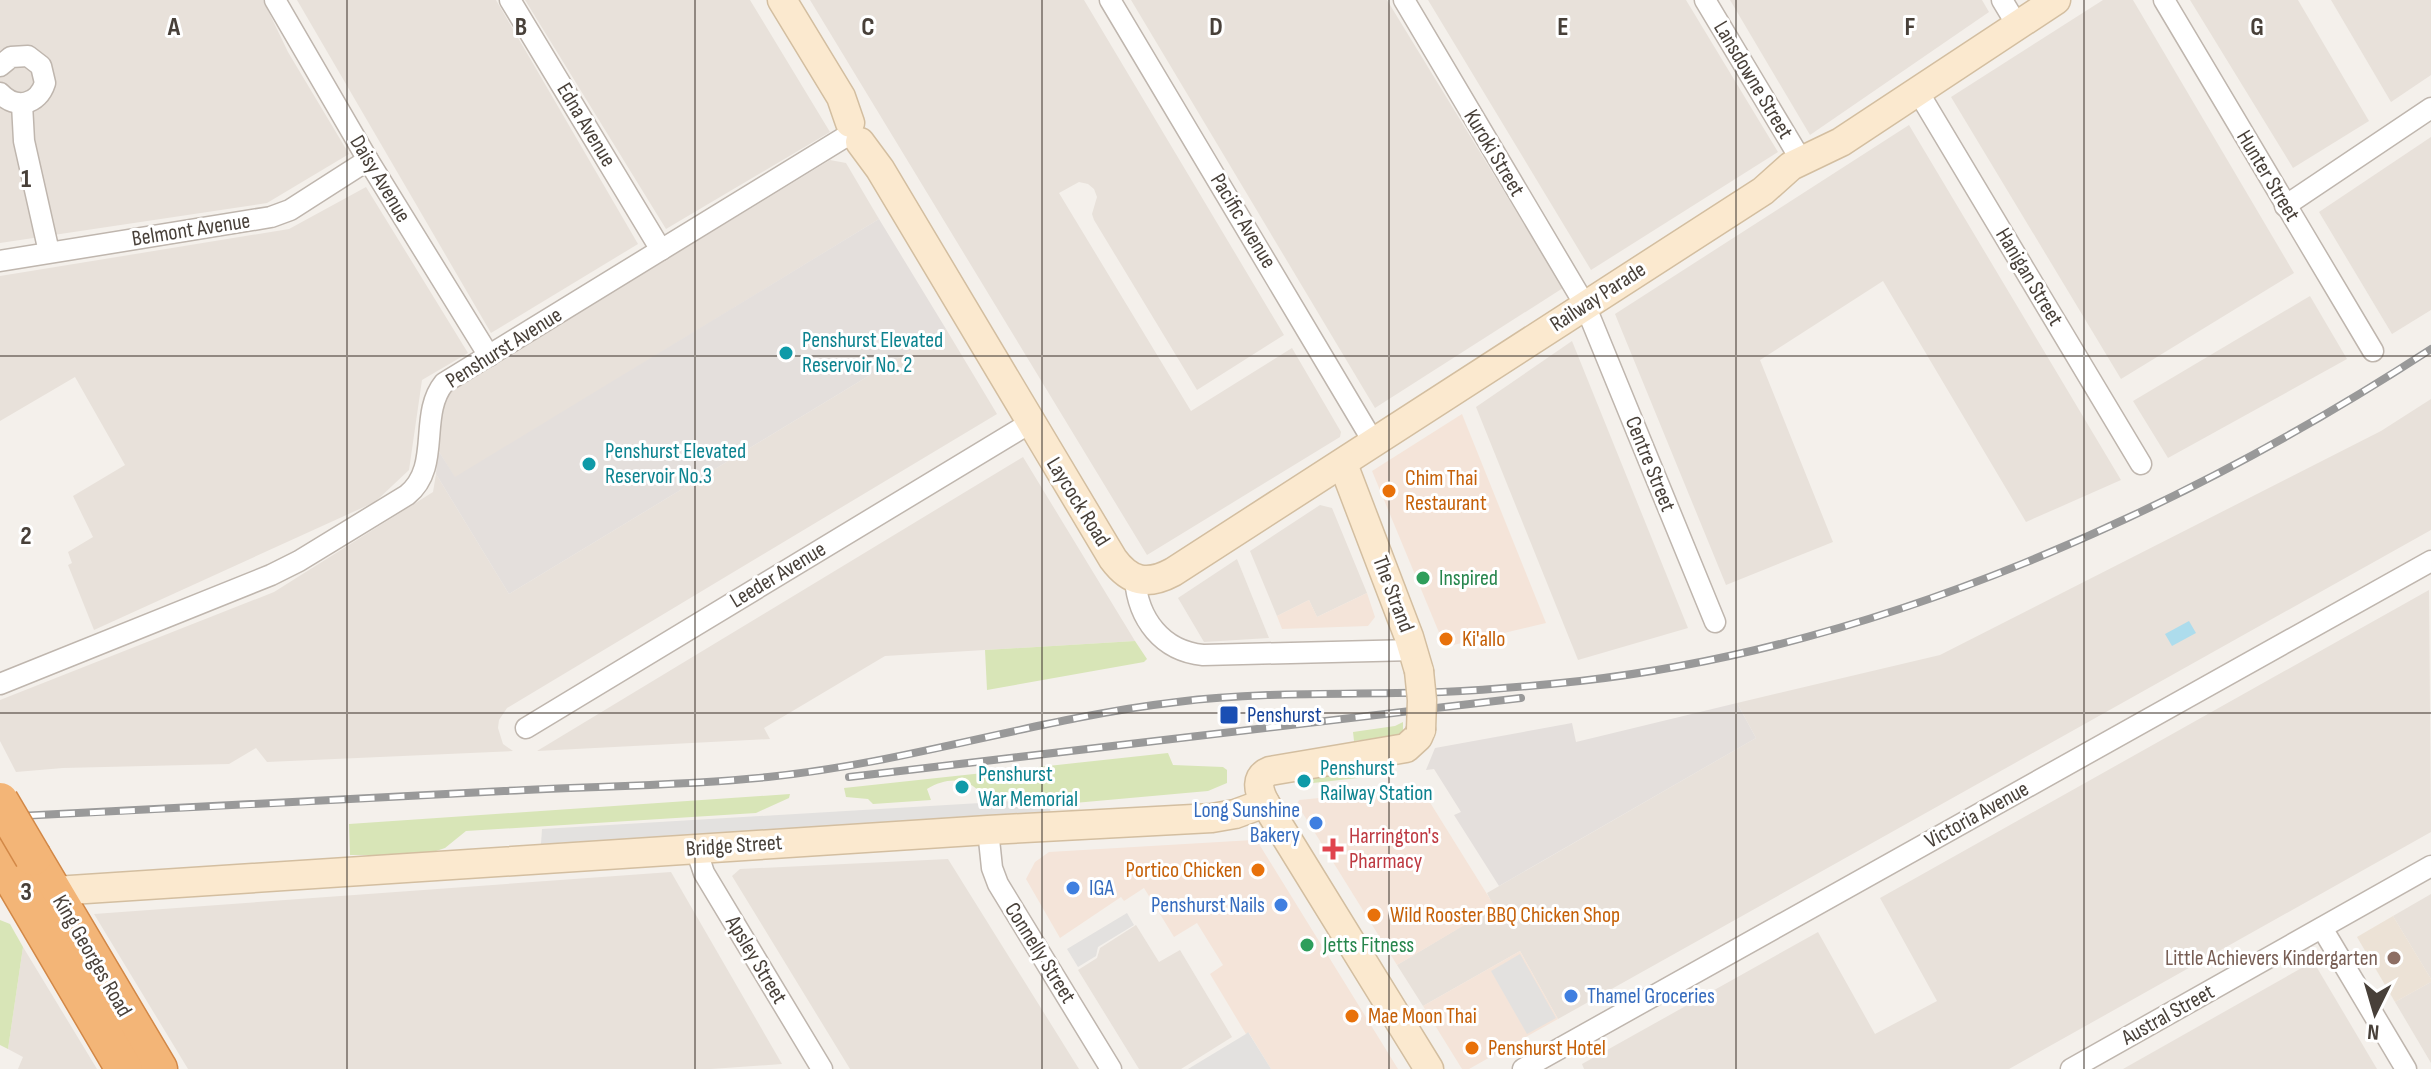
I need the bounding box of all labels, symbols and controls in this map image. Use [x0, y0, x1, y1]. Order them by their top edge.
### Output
text: A [167, 12, 181, 43]
text: B [515, 12, 527, 43]
text: C [861, 12, 875, 43]
text: D [1209, 12, 1223, 43]
text: E [1557, 12, 1569, 43]
text: F [1905, 12, 1916, 43]
text: G [2250, 12, 2264, 43]
street label: Lansdowne Street [1707, 16, 1799, 144]
street label: Edna Avenue [550, 78, 622, 172]
street label: Kuroki Street [1458, 105, 1531, 202]
street label: Hunter Street [2230, 126, 2306, 227]
street label: Daisy Avenue [343, 131, 417, 227]
text: 1 [21, 164, 31, 195]
street label: Pacific Avenue [1204, 169, 1282, 273]
street label: Belmont Avenue [130, 207, 252, 253]
street label: Hanigan Street [1989, 223, 2069, 331]
street label: Railway Parade [1545, 256, 1651, 338]
street label: Penshurst Avenue [441, 302, 567, 394]
place label: Penshurst Elevated Reservoir No. 2 [802, 327, 943, 379]
marker: Penshurst Elevated Reservoir No. 2 [777, 344, 795, 362]
street label: Centre Street [1619, 412, 1681, 516]
place label: Penshurst Elevated Reservoir No.3 [605, 438, 746, 490]
street label: Laycock Road [1040, 452, 1116, 552]
marker: Penshurst Elevated Reservoir No.3 [580, 455, 598, 473]
place label: Chim Thai Restaurant [1405, 465, 1487, 517]
marker: Chim Thai Restaurant [1380, 482, 1398, 500]
text: 2 [20, 521, 32, 552]
street label: Leeder Avenue [725, 536, 831, 614]
street label: The Strand [1366, 552, 1420, 636]
place label: Inspired [1439, 565, 1498, 592]
marker: Inspired [1414, 569, 1432, 587]
place label: Ki'allo [1462, 626, 1505, 653]
marker: Ki'allo [1437, 630, 1455, 648]
place label: Penshurst [1247, 702, 1322, 729]
marker: Penshurst [1218, 704, 1240, 726]
place label: Penshurst Railway Station [1320, 755, 1433, 807]
place label: Penshurst War Memorial [978, 761, 1078, 813]
marker: Penshurst Railway Station [1295, 772, 1313, 790]
street label: Victoria Avenue [1920, 775, 2034, 855]
marker: Penshurst War Memorial [953, 778, 971, 796]
place label: Long Sunshine Bakery [1194, 797, 1300, 849]
marker: Long Sunshine Bakery [1307, 814, 1325, 832]
place label: Harrington's Pharmacy [1349, 823, 1439, 875]
street label: Bridge Street [685, 829, 784, 863]
marker: Harrington's Pharmacy [1324, 840, 1342, 858]
place label: Portico Chicken [1126, 857, 1242, 884]
marker: Portico Chicken [1249, 861, 1267, 879]
place label: IGA [1089, 875, 1114, 902]
text: 3 [20, 877, 32, 908]
marker: IGA [1064, 879, 1082, 897]
street label: King Georges Road [46, 890, 138, 1022]
place label: Penshurst Nails [1151, 892, 1265, 919]
marker: Penshurst Nails [1272, 896, 1290, 914]
street label: Connelly Street [998, 898, 1082, 1009]
place label: Wild Rooster BBQ Chicken Shop [1390, 902, 1620, 929]
marker: Wild Rooster BBQ Chicken Shop [1365, 906, 1383, 924]
street label: Apsley Street [719, 910, 793, 1009]
place label: Jetts Fitness [1322, 932, 1414, 959]
marker: Jetts Fitness [1298, 936, 1316, 954]
place label: Little Achievers Kindergarten [2165, 945, 2378, 972]
marker: Little Achievers Kindergarten [2385, 949, 2403, 967]
north arrow [2335, 973, 2415, 1053]
street label: Austral Street [2116, 978, 2219, 1052]
place label: Thamel Groceries [1587, 983, 1715, 1010]
marker: Thamel Groceries [1562, 987, 1580, 1005]
place label: Mae Moon Thai [1368, 1003, 1477, 1030]
marker: Mae Moon Thai [1343, 1007, 1361, 1025]
text: N [2366, 1017, 2380, 1045]
place label: Penshurst Hotel [1488, 1035, 1606, 1062]
marker: Penshurst Hotel [1463, 1039, 1481, 1057]

